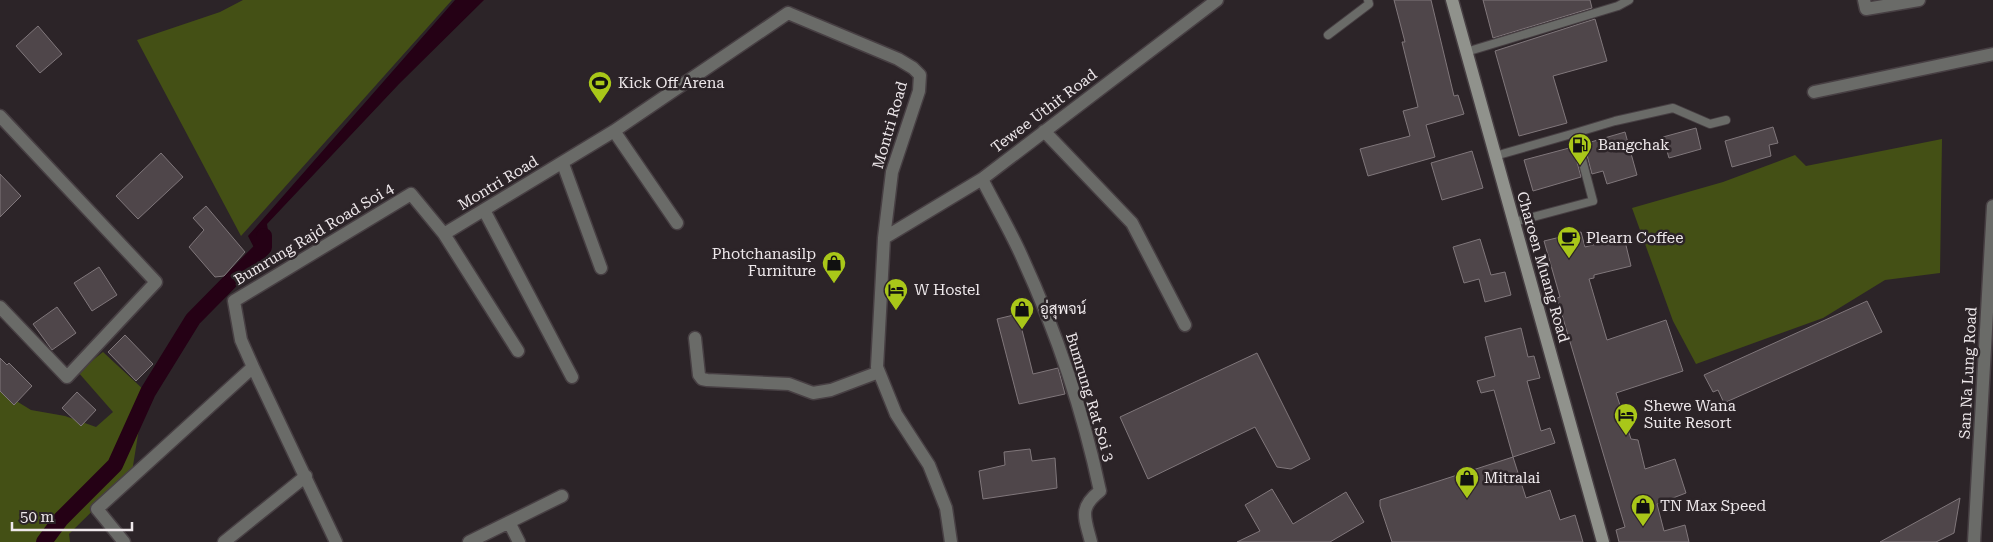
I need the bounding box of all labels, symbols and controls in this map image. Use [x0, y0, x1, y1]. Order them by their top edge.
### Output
street label: Tewee Uthit Road [988, 65, 1101, 157]
sports icon: Kick Off Arena [587, 70, 613, 104]
place label: Kick Off Arena [618, 74, 725, 92]
street label: Montri Road [869, 79, 911, 171]
fuel station icon: Bangchak [1567, 132, 1593, 166]
place label: Bangchak [1598, 136, 1670, 154]
street label: Montri Road [455, 152, 542, 214]
street label: Bumrung Rajd Road Soi 4 [231, 179, 398, 289]
street label: Charoen Muang Road [1513, 190, 1573, 345]
cafe icon: Plearn Coffee [1556, 225, 1582, 259]
place label: Plearn Coffee [1586, 229, 1683, 247]
place label: Photchanasilp Furniture [712, 245, 816, 280]
shop icon: Photchanasilp Furniture [821, 250, 847, 284]
hotel icon: W Hostel [883, 277, 909, 311]
place label: W Hostel [914, 281, 980, 299]
shop icon: อู่สุพจน์ [1009, 296, 1035, 330]
place label: อู่สุพจน์ [1040, 299, 1086, 320]
street label: San Na Lung Road [1956, 306, 1980, 439]
street label: Bumrung Rat Soi 3 [1062, 330, 1118, 464]
place label: Shewe Wana Suite Resort [1644, 397, 1736, 432]
hotel icon: Shewe Wana Suite Resort [1613, 402, 1639, 436]
shop icon: Mitralai [1454, 465, 1480, 499]
place label: Mitralai [1484, 469, 1541, 487]
shop icon: TN Max Speed [1630, 493, 1656, 527]
place label: TN Max Speed [1660, 497, 1767, 515]
scale bar [12, 500, 132, 532]
text: 50 m [20, 508, 55, 526]

